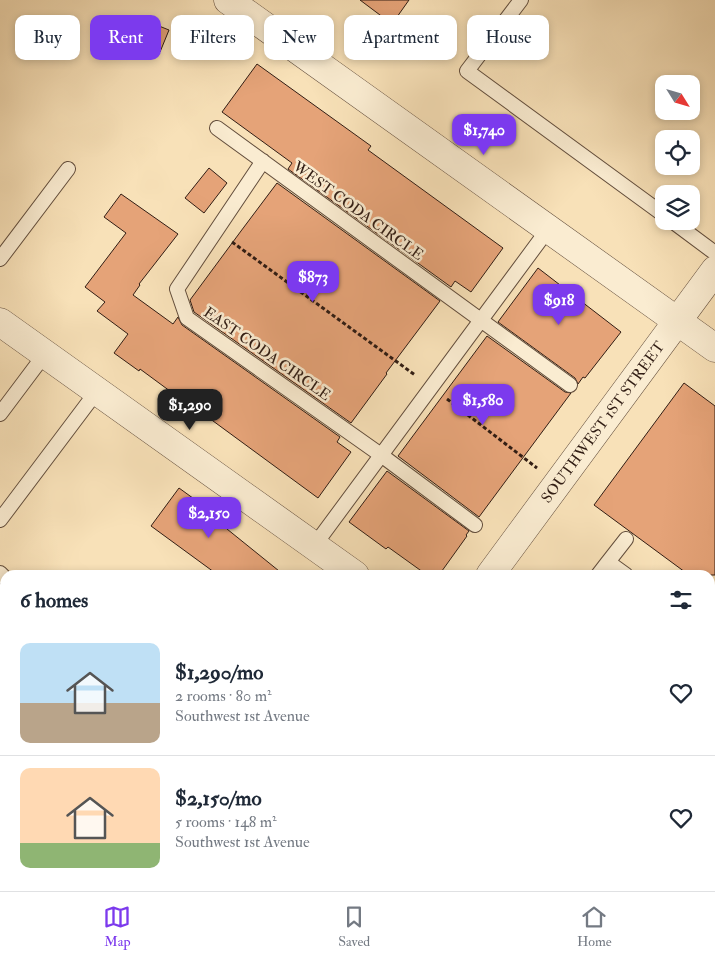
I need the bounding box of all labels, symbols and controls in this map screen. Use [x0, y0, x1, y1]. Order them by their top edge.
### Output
chip: Buy [15, 15, 80, 60]
chip: Rent [90, 15, 161, 60]
chip: Filters [171, 15, 254, 60]
chip: New [264, 15, 334, 60]
chip: Apartment [344, 15, 457, 60]
chip: House [467, 15, 549, 60]
north arrow [655, 75, 700, 120]
map controls [655, 75, 700, 230]
pin: $1,740 [443, 114, 525, 156]
text: $1,740 [463, 120, 505, 140]
button: locate [655, 130, 700, 175]
street label: WEST CODA CIRCLE [288, 157, 427, 265]
button: layers [655, 185, 700, 230]
pin: $873 [283, 260, 343, 303]
text: $873 [298, 267, 328, 287]
pin: $918 [529, 284, 589, 326]
text: $918 [544, 290, 574, 310]
street label: EAST CODA CIRCLE [200, 303, 334, 405]
street label: SOUTHWEST 1ST STREET [537, 338, 669, 507]
pin: $1,580 [442, 384, 524, 426]
pin: $1,290 [149, 388, 231, 431]
text: $1,580 [462, 390, 504, 410]
text: $1,290 [168, 395, 212, 415]
pin: $2,150 [168, 496, 250, 539]
text: $2,150 [188, 503, 230, 523]
icon: filters [667, 586, 695, 614]
text: 6 homes [20, 587, 88, 614]
text: $1,290/mo [175, 659, 263, 686]
icon: home [60, 663, 120, 723]
icon: heart [667, 679, 695, 707]
text: 2 rooms · 80 m² [175, 686, 272, 706]
text: Southwest 1st Avenue [175, 706, 310, 726]
text: $2,150/mo [175, 785, 262, 812]
icon: home [60, 788, 120, 848]
icon: heart [667, 804, 695, 832]
text: 5 rooms · 148 m² [175, 812, 277, 832]
text: Southwest 1st Avenue [175, 832, 310, 852]
tab: Map [103, 903, 131, 950]
tab: Saved [338, 903, 370, 950]
tab: Home [577, 903, 612, 950]

